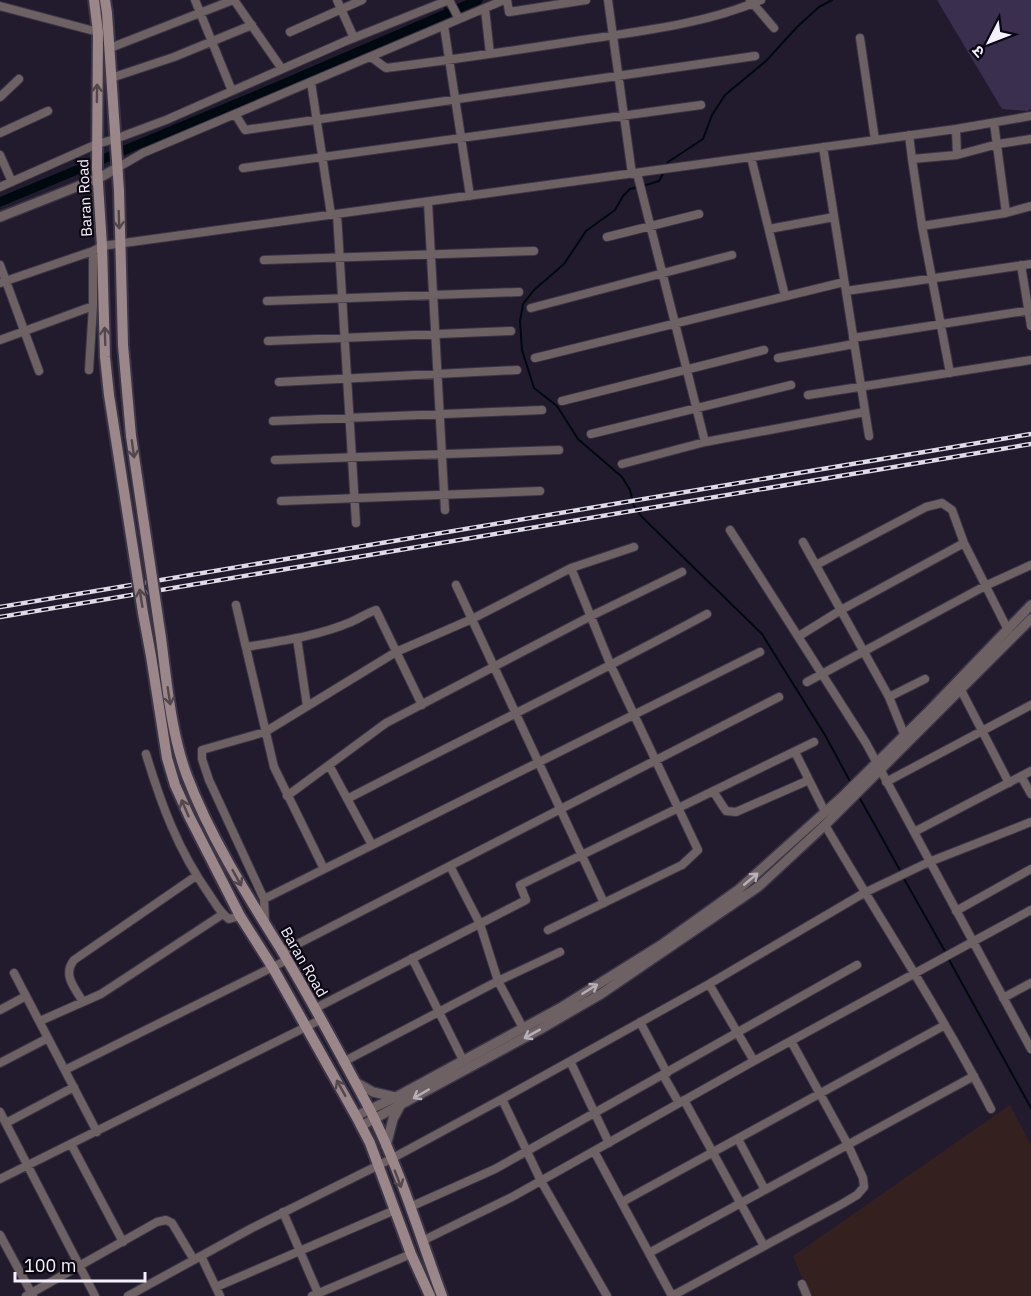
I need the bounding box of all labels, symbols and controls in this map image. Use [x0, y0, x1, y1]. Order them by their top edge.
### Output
north arrow [959, 12, 1019, 72]
text: उ [967, 41, 988, 62]
one-way arrow [91, 83, 103, 103]
street label: Baran Road [73, 159, 96, 237]
one-way arrow [114, 210, 125, 230]
one-way arrow [99, 327, 110, 347]
one-way arrow [128, 439, 139, 459]
one-way arrow [135, 589, 146, 608]
one-way arrow [164, 686, 175, 706]
one-way arrow [179, 799, 190, 817]
one-way arrow [232, 868, 243, 886]
one-way arrow [743, 872, 758, 886]
street label: Baran Road [277, 923, 332, 1000]
one-way arrow [581, 982, 598, 994]
one-way arrow [524, 1028, 541, 1040]
one-way arrow [335, 1080, 347, 1097]
one-way arrow [413, 1088, 430, 1100]
one-way arrow [394, 1169, 405, 1187]
scale bar [15, 1245, 146, 1283]
text: 100 m [24, 1254, 76, 1277]

